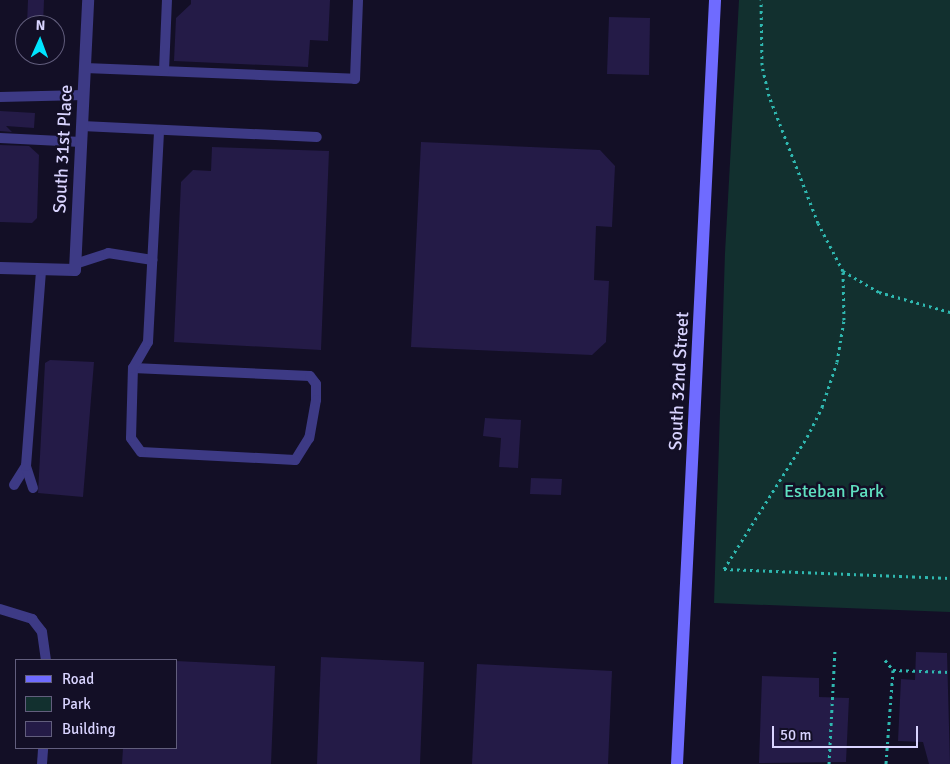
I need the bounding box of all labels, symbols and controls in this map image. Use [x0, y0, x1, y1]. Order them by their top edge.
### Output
north arrow [15, 15, 65, 65]
text: N [35, 17, 46, 34]
street label: South 31st Place [49, 84, 77, 214]
street label: South 32nd Street [665, 311, 693, 451]
park label: Esteban Park [784, 480, 884, 502]
legend [15, 659, 178, 749]
text: Road [62, 670, 94, 688]
text: Park [62, 695, 91, 713]
scale bar [775, 716, 921, 748]
text: Building [62, 720, 116, 738]
text: 50 m [780, 726, 811, 744]

